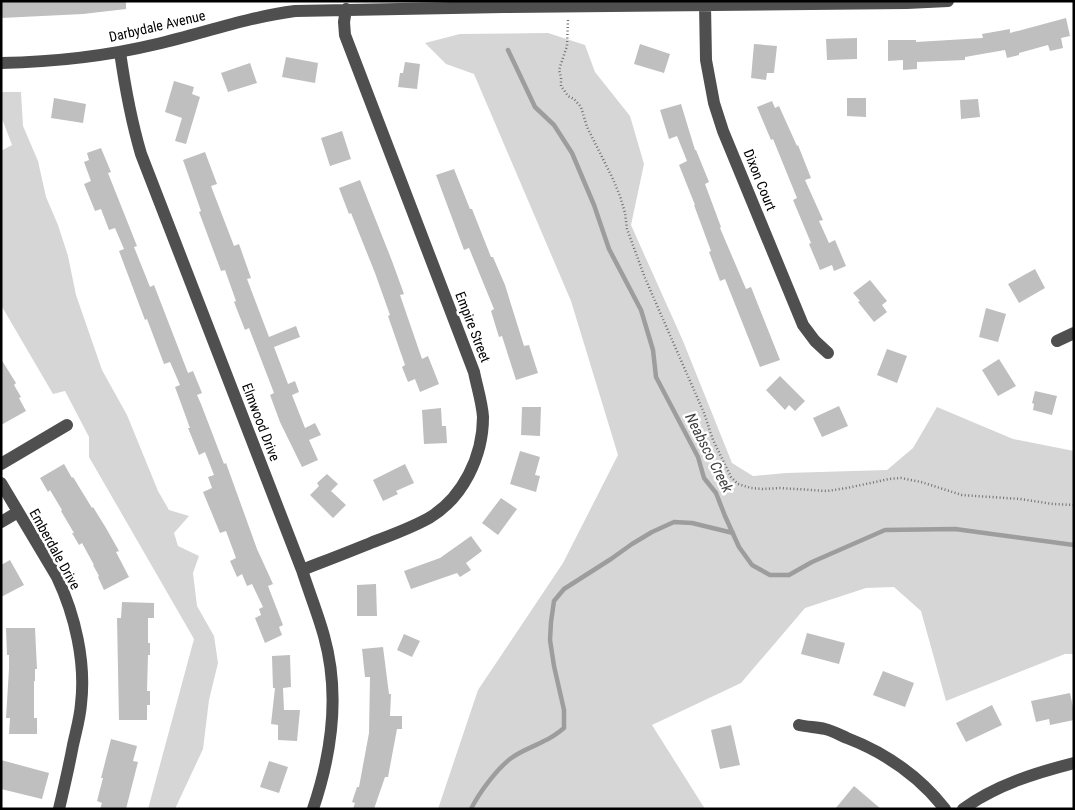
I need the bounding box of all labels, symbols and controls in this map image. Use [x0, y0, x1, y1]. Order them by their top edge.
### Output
street label: Darbydale Avenue [107, 7, 207, 45]
street label: Dixon Court [740, 147, 780, 213]
street label: Empire Street [452, 289, 494, 365]
street label: Elmwood Drive [239, 381, 283, 464]
water label: Neabsco Creek [681, 410, 737, 496]
street label: Emberdale Drive [26, 506, 84, 592]

